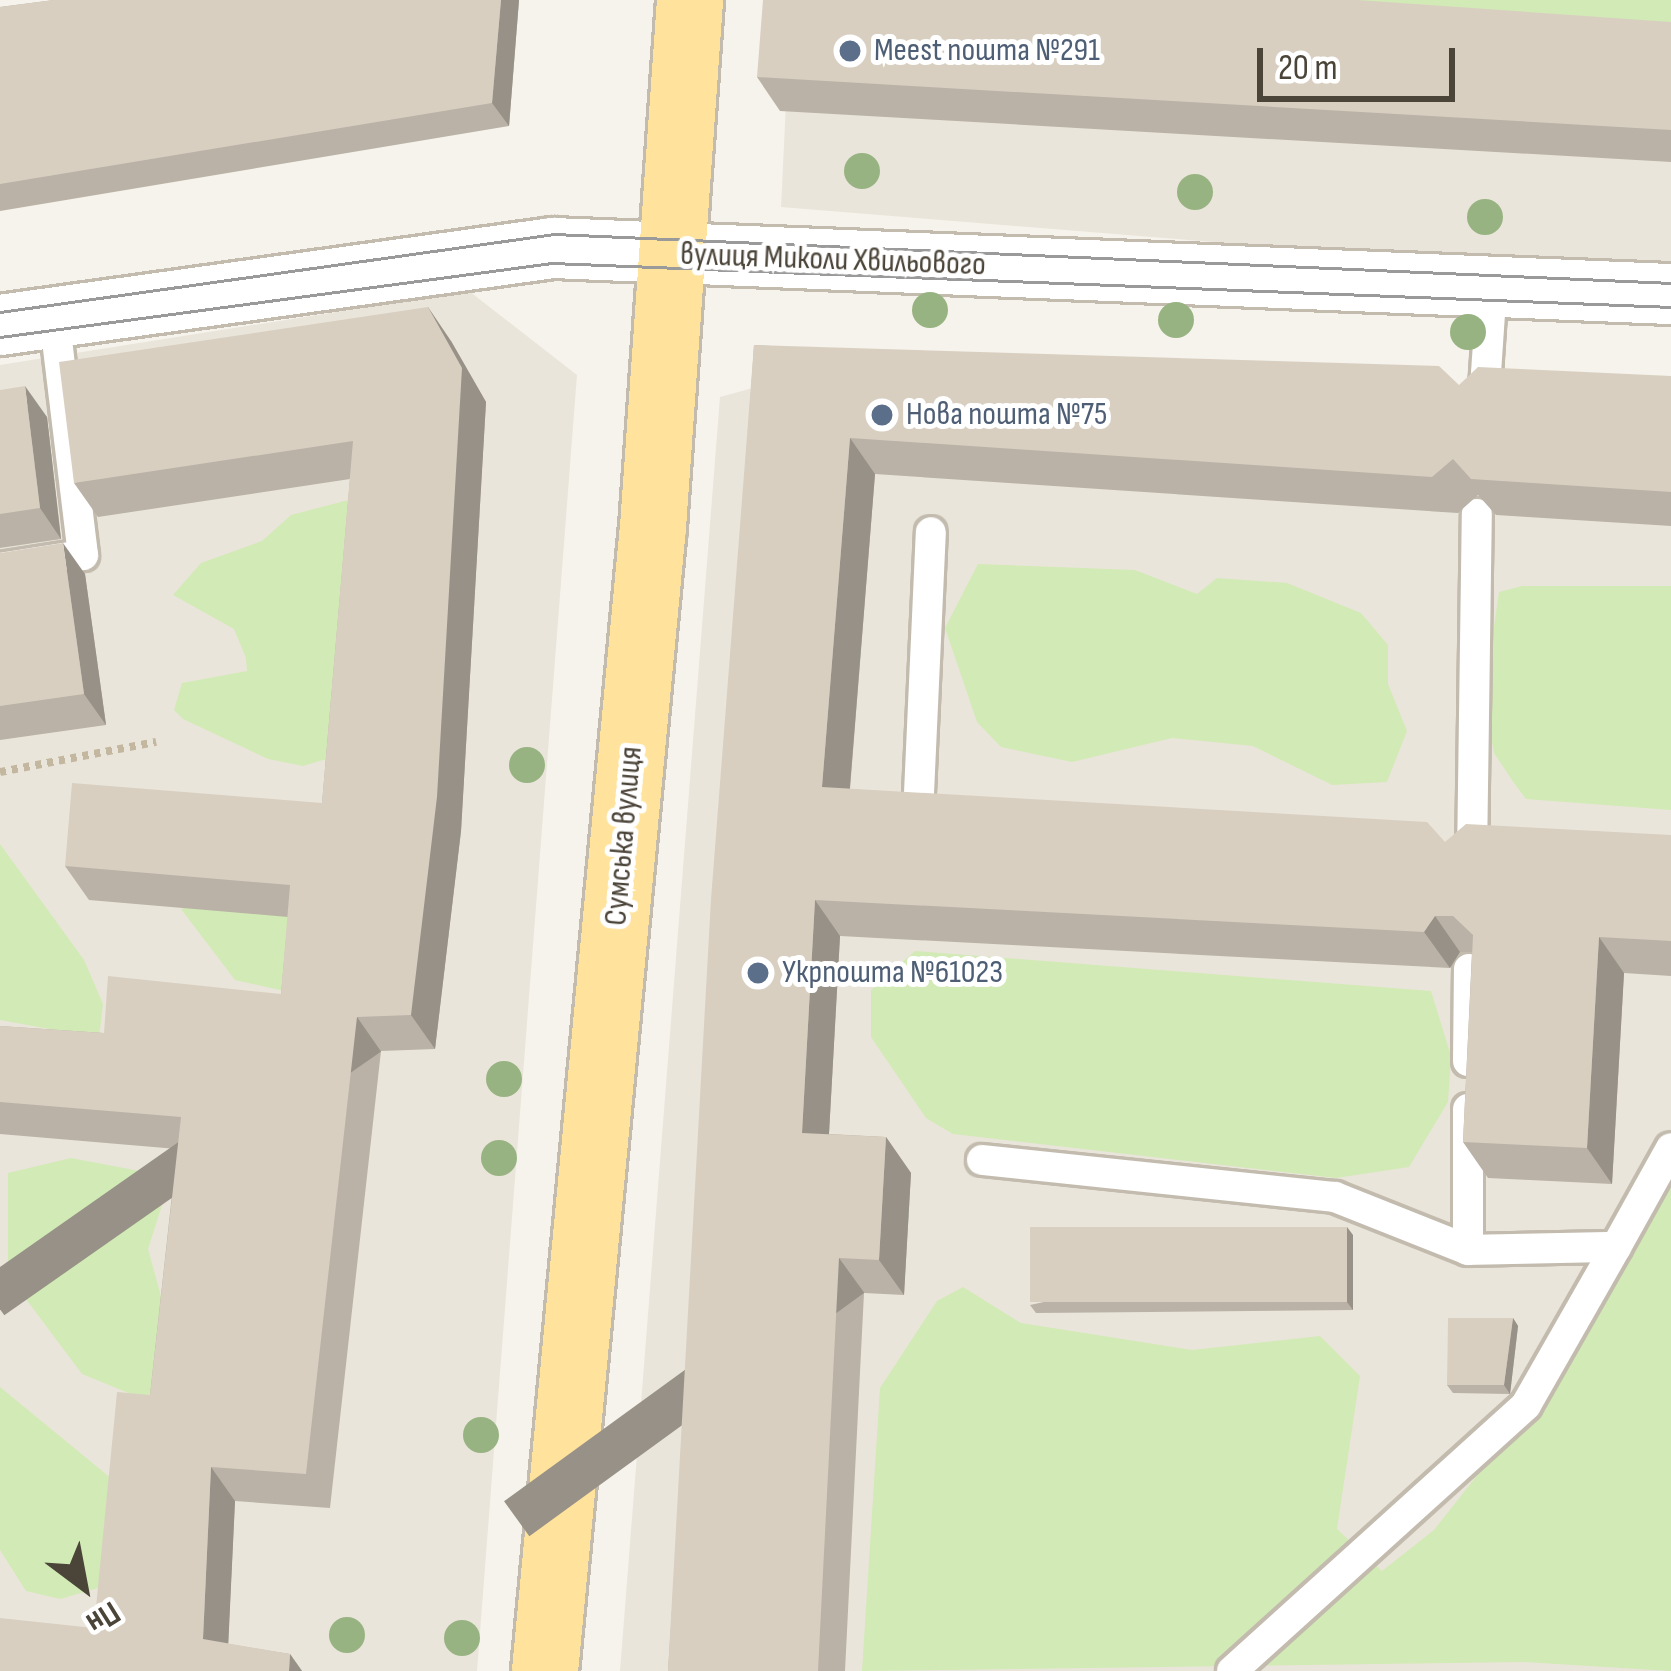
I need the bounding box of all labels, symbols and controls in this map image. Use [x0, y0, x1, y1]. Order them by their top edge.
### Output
scale bar [1263, 24, 1461, 98]
place label: Meest пошта №291 [874, 31, 1100, 71]
marker: Meest пошта №291 [837, 38, 863, 64]
text: 20 m [1278, 47, 1338, 90]
street label: вулиця Миколи Хвильового [680, 235, 986, 285]
place label: Нова пошта №75 [906, 395, 1107, 435]
marker: Нова пошта №75 [869, 402, 895, 428]
street label: Сумська вулиця [596, 745, 652, 927]
place label: Укрпошта №61023 [782, 953, 1003, 993]
marker: Укрпошта №61023 [745, 960, 771, 986]
north arrow [24, 1527, 144, 1647]
text: Пн [79, 1592, 127, 1643]

